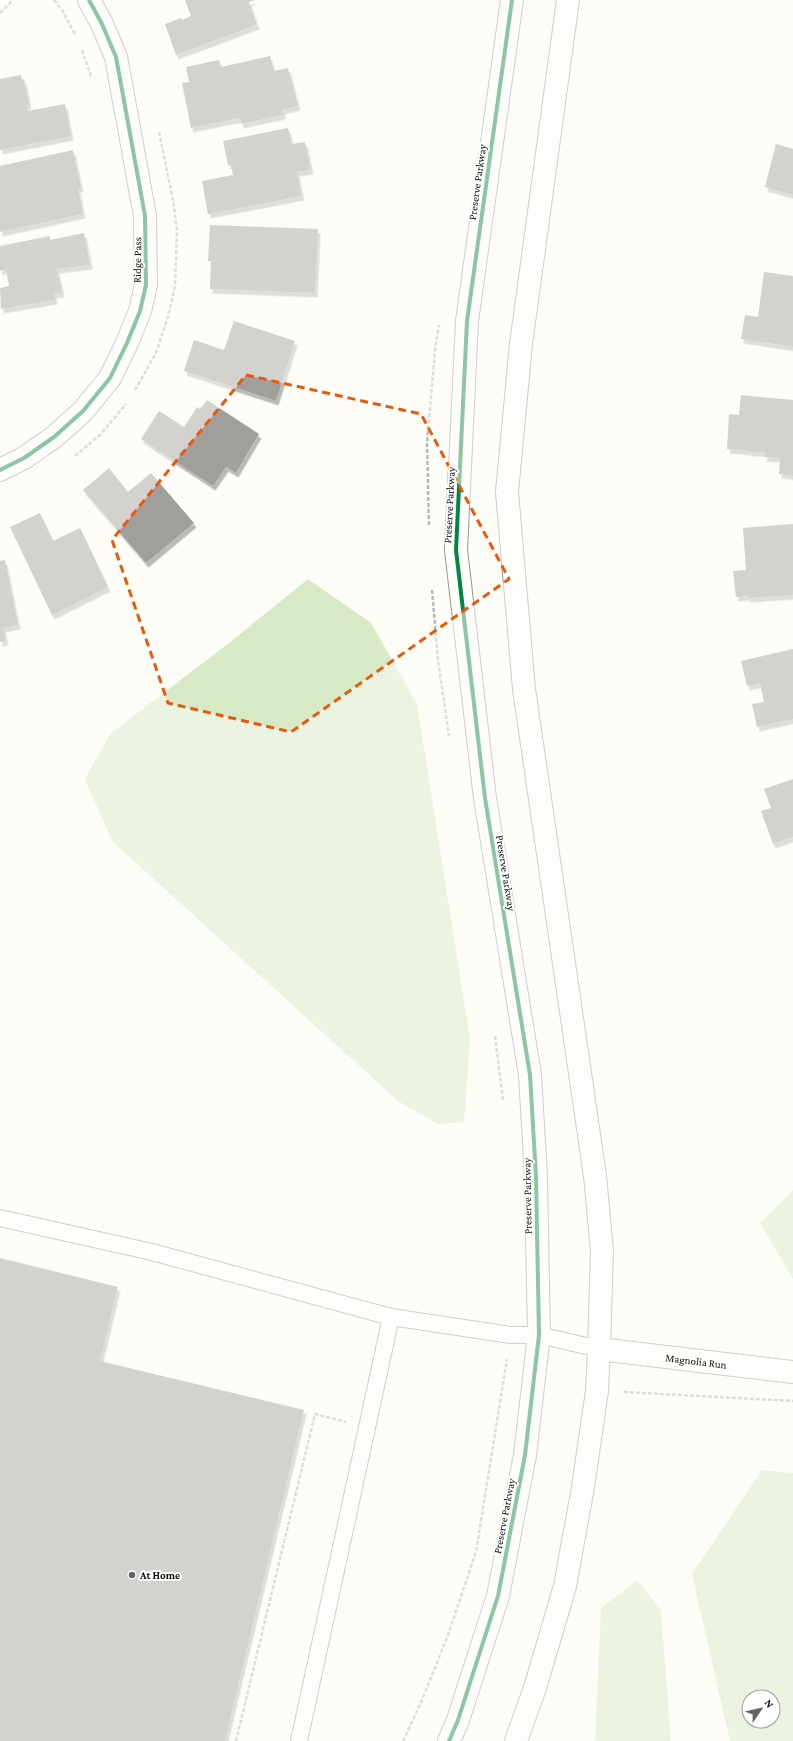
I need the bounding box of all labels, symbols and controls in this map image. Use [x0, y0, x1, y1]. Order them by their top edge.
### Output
street label: Preserve Parkway [466, 142, 489, 221]
street label: Ridge Pass [131, 237, 144, 283]
street label: Preserve Parkway [441, 466, 458, 544]
street label: Preserve Parkway [493, 834, 518, 913]
street label: Preserve Parkway [520, 1157, 535, 1234]
street label: Magnolia Run [665, 1351, 727, 1372]
street label: Preserve Parkway [491, 1476, 518, 1555]
place label: At Home [139, 1569, 180, 1581]
marker: At Home [127, 1570, 137, 1580]
north arrow [741, 1689, 781, 1729]
text: N [762, 1697, 777, 1710]

